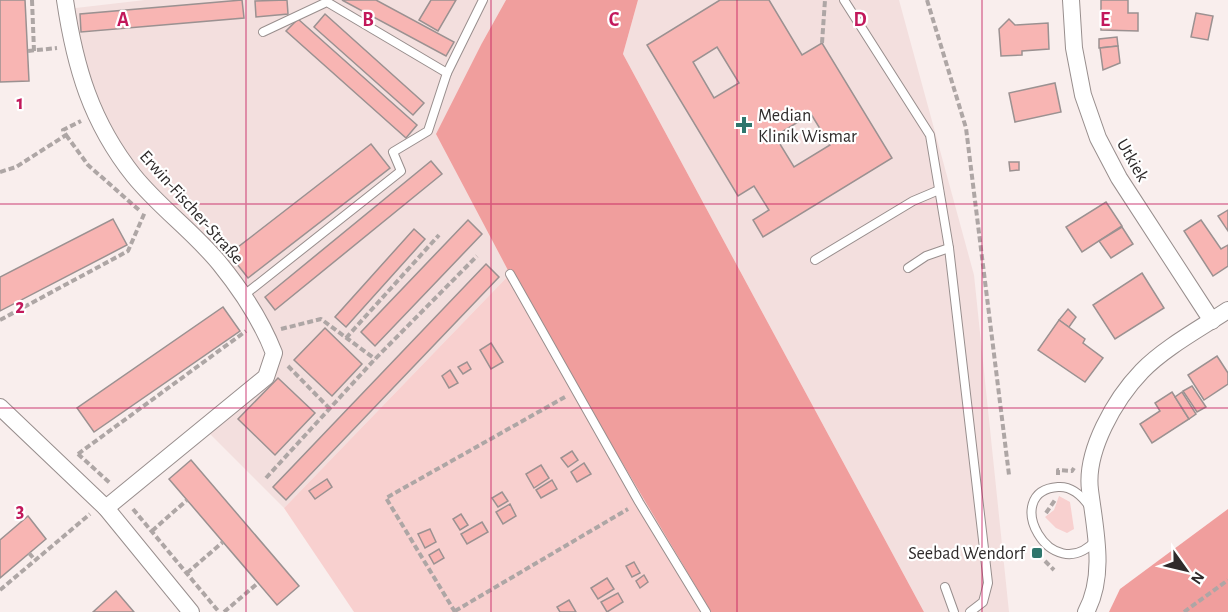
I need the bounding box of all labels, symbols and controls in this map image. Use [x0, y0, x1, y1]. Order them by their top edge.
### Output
text: A [117, 10, 129, 30]
text: B [362, 10, 374, 30]
text: C [609, 10, 620, 30]
text: D [853, 10, 867, 30]
text: E [1100, 10, 1110, 30]
text: 1 [16, 93, 24, 113]
place label: Median Klinik Wismar [758, 107, 857, 146]
marker: Median Klinik Wismar [735, 116, 753, 134]
street label: Utkiek [1113, 136, 1152, 186]
street label: Erwin-Fischer-Straße [136, 147, 247, 268]
text: 2 [15, 297, 25, 317]
text: 3 [16, 501, 24, 521]
north arrow [1156, 540, 1216, 600]
place label: Seebad Wendorf [908, 545, 1027, 563]
marker: Seebad Wendorf [1030, 546, 1044, 560]
text: N [1188, 569, 1207, 587]

